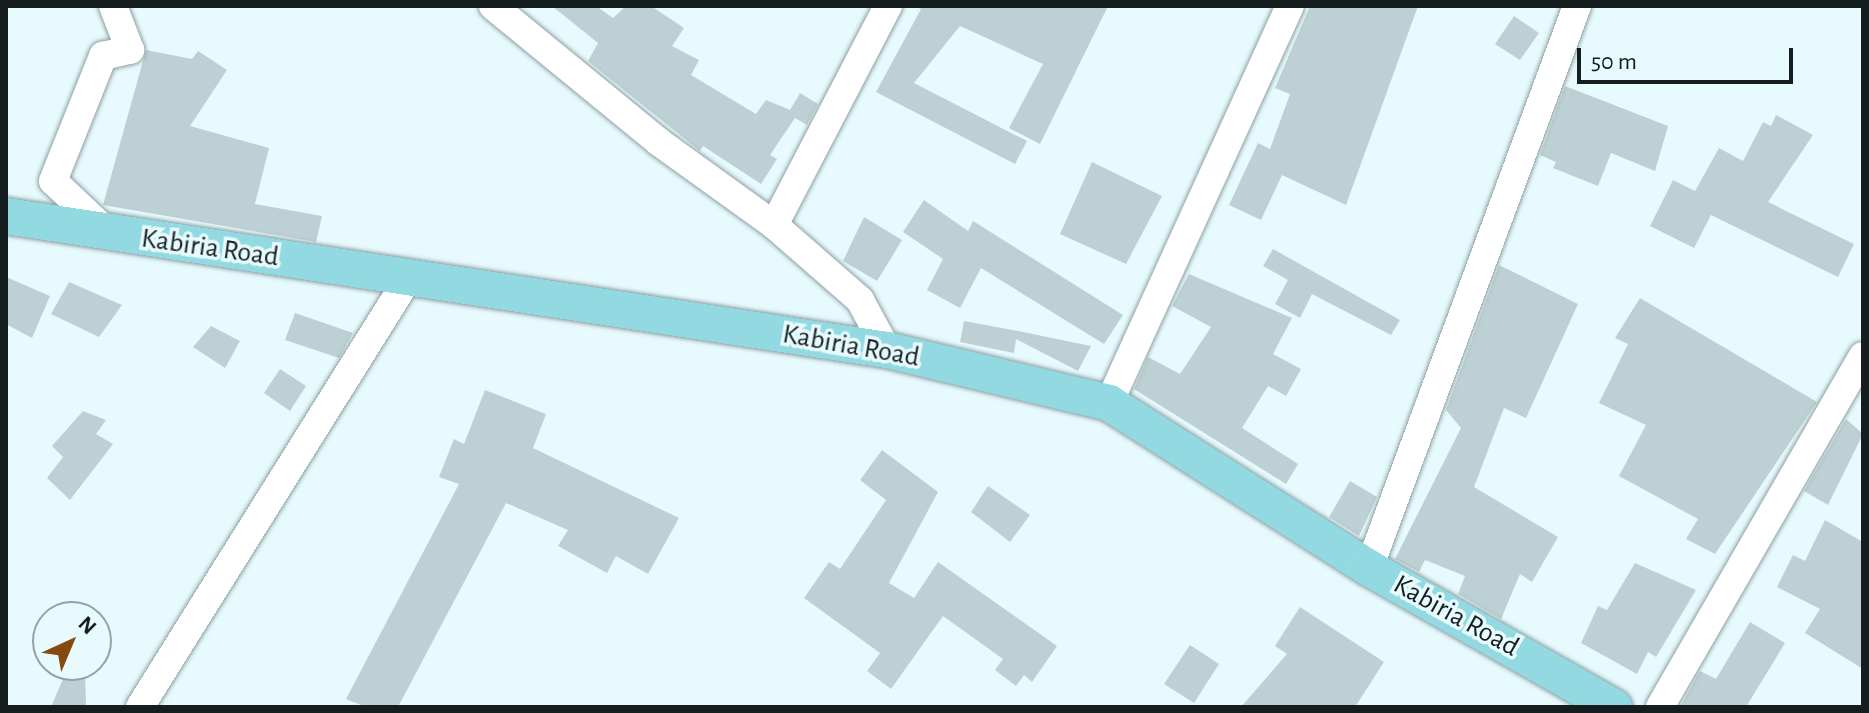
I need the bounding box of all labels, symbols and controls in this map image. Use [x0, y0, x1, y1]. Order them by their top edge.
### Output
scale bar [1581, 32, 1797, 82]
text: 50 m [1591, 50, 1637, 74]
street label: Kabiria Road [139, 222, 281, 274]
street label: Kabiria Road [780, 317, 922, 375]
street label: Kabiria Road [1387, 568, 1525, 664]
north arrow [32, 601, 112, 681]
text: N [74, 612, 100, 638]

